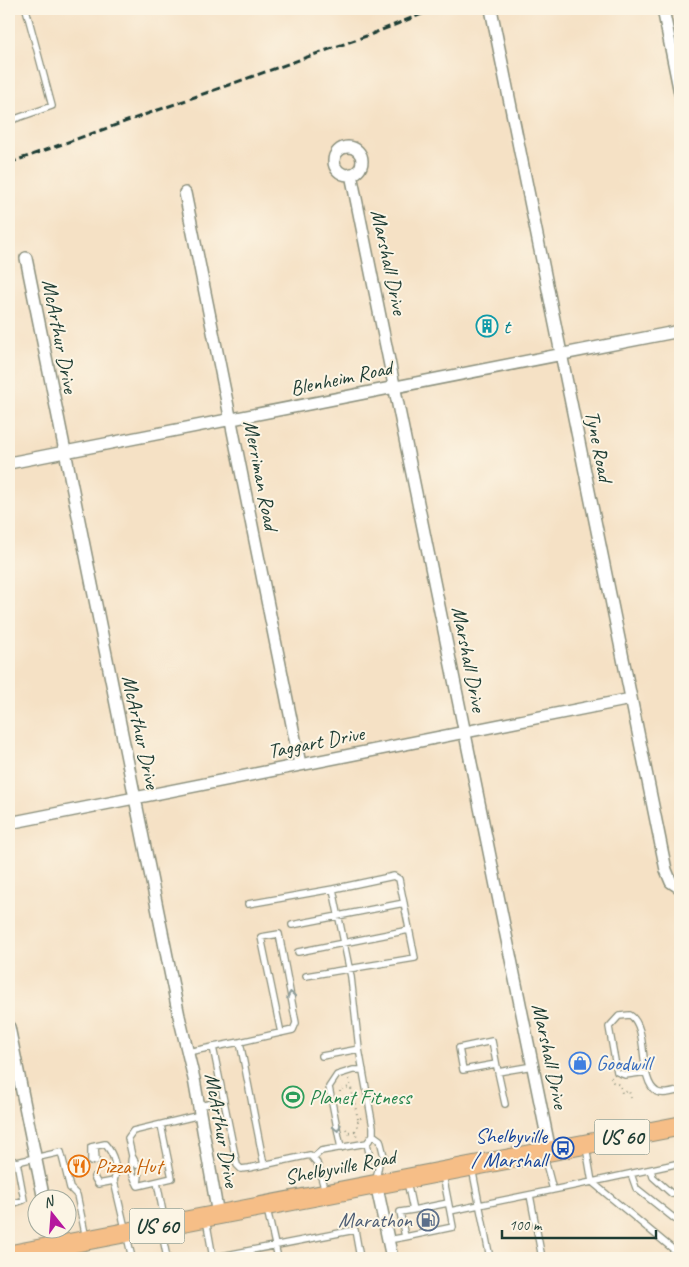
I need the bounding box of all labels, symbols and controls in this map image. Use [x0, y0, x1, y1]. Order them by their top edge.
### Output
street label: Marshall Drive [365, 207, 413, 319]
street label: McArthur Drive [36, 277, 84, 396]
place label: t [503, 313, 512, 339]
building icon: t [475, 314, 499, 338]
street label: Blenheim Road [288, 354, 398, 401]
street label: Tyne Road [579, 408, 619, 486]
street label: Merriman Road [238, 418, 285, 536]
street label: Marshall Drive [446, 604, 492, 716]
street label: McArthur Drive [116, 673, 166, 792]
street label: Taggart Drive [266, 720, 368, 764]
one-way arrow [286, 991, 297, 1000]
street label: Marshall Drive [526, 1001, 574, 1113]
place label: Goodwill [596, 1050, 655, 1076]
shop icon: Goodwill [568, 1051, 592, 1075]
street label: McArthur Drive [199, 1071, 245, 1190]
place label: Planet Fitness [309, 1084, 413, 1110]
sports icon: Planet Fitness [281, 1085, 305, 1109]
road number: US 60 [594, 1120, 650, 1154]
one-way arrow [331, 1123, 342, 1132]
place label: Shelbyville / Marshall [471, 1123, 550, 1173]
bus stop icon: Shelbyville / Marshall [551, 1136, 575, 1160]
street label: Shelbyville Road [283, 1143, 401, 1190]
place label: Pizza Hut [95, 1153, 165, 1179]
restaurant icon: Pizza Hut [67, 1154, 91, 1178]
north arrow [28, 1190, 78, 1240]
text: N [42, 1192, 57, 1211]
place label: Marathon [338, 1207, 413, 1233]
scale bar [502, 1207, 655, 1239]
road number: US 60 [130, 1208, 184, 1244]
fuel station icon: Marathon [416, 1208, 440, 1232]
text: 100 m [509, 1216, 543, 1235]

